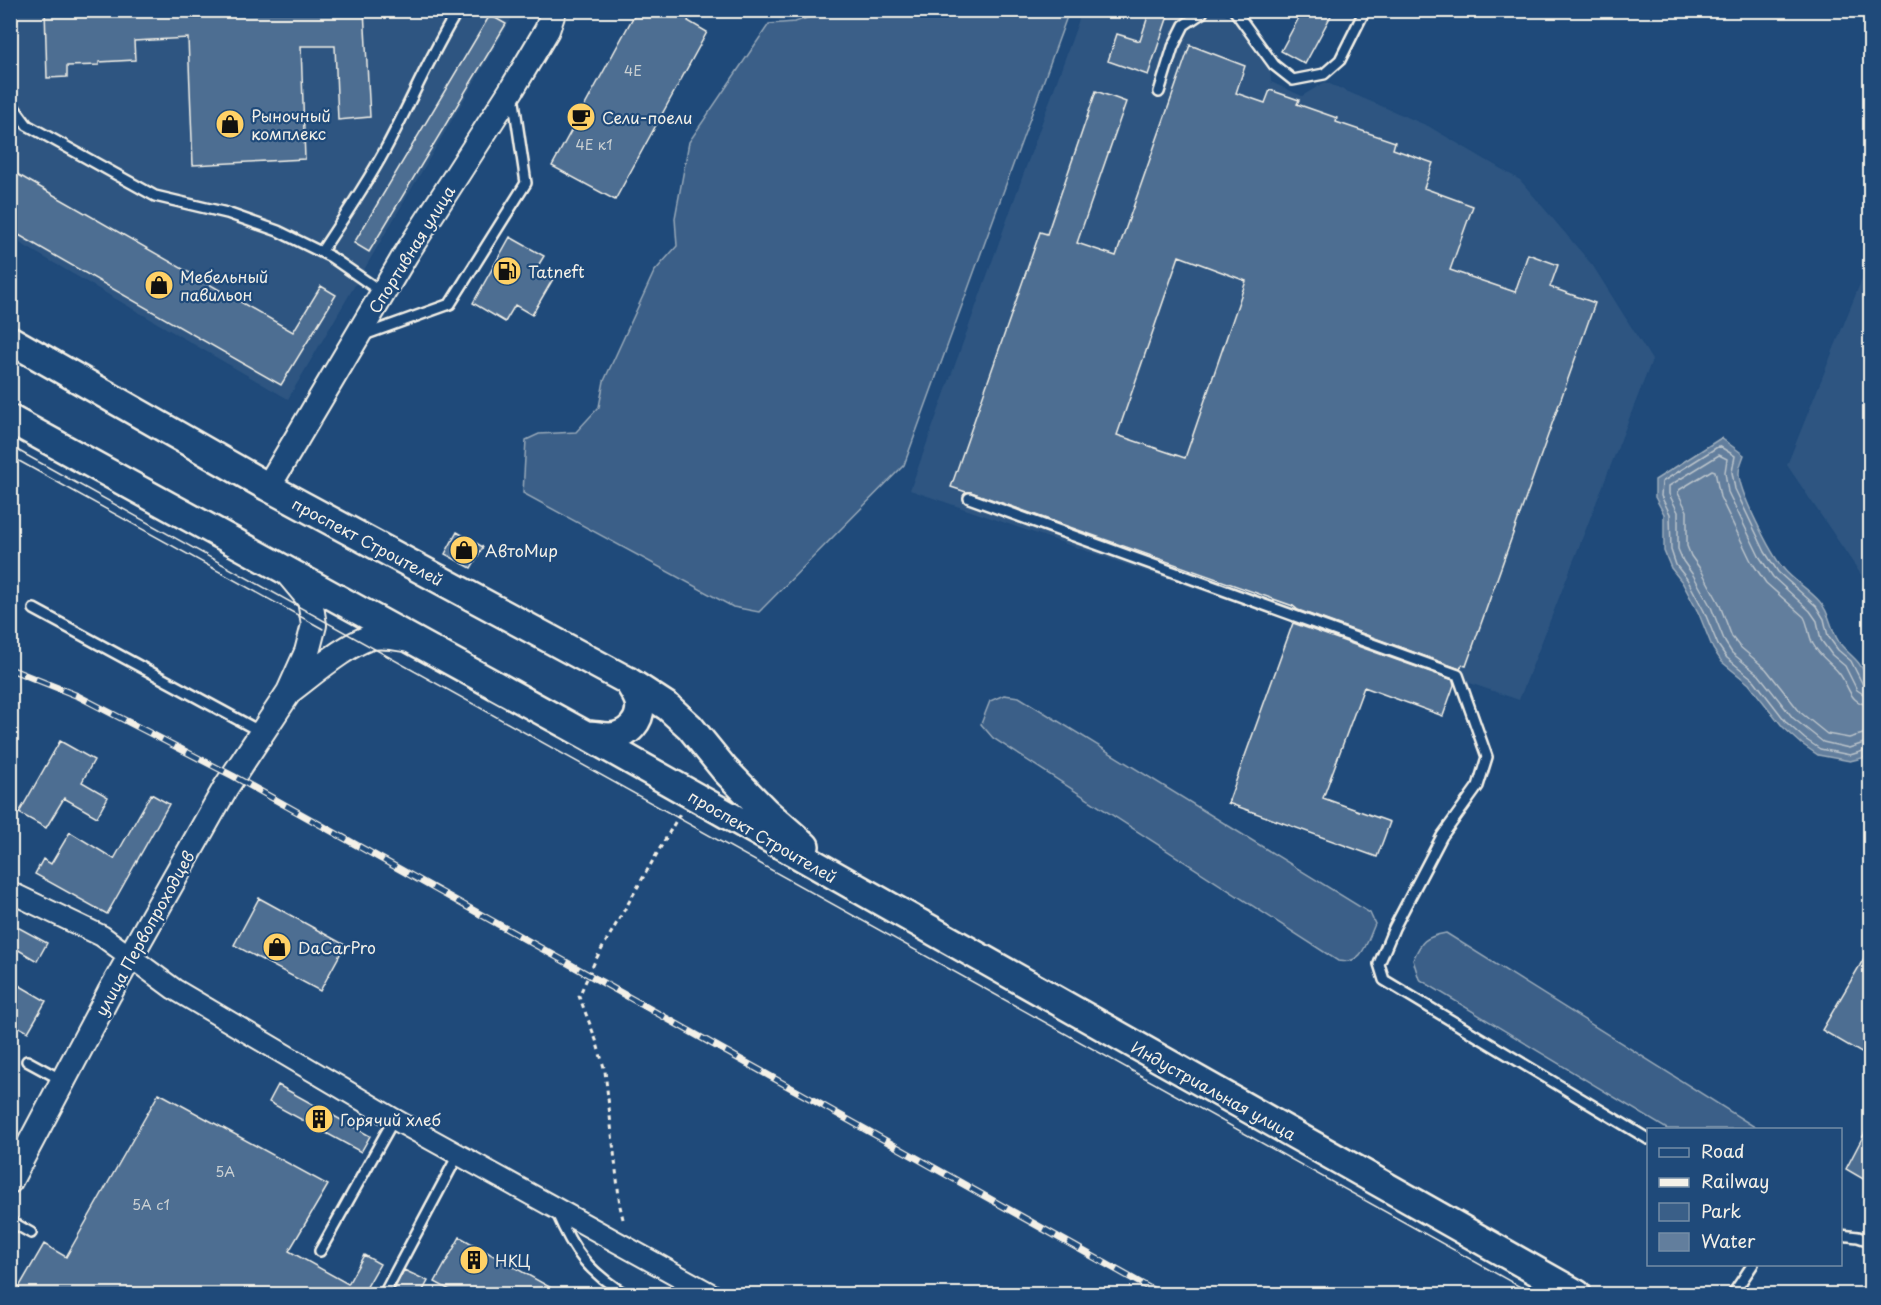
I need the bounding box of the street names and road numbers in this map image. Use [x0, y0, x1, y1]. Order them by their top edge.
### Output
street label: Спортивная улица [362, 180, 460, 318]
street label: проспект Строителей [288, 491, 448, 591]
street label: проспект Строителей [684, 784, 842, 888]
street label: улица Первопроходцев [89, 846, 199, 1020]
street label: Индустриальная улица [1127, 1035, 1301, 1145]

